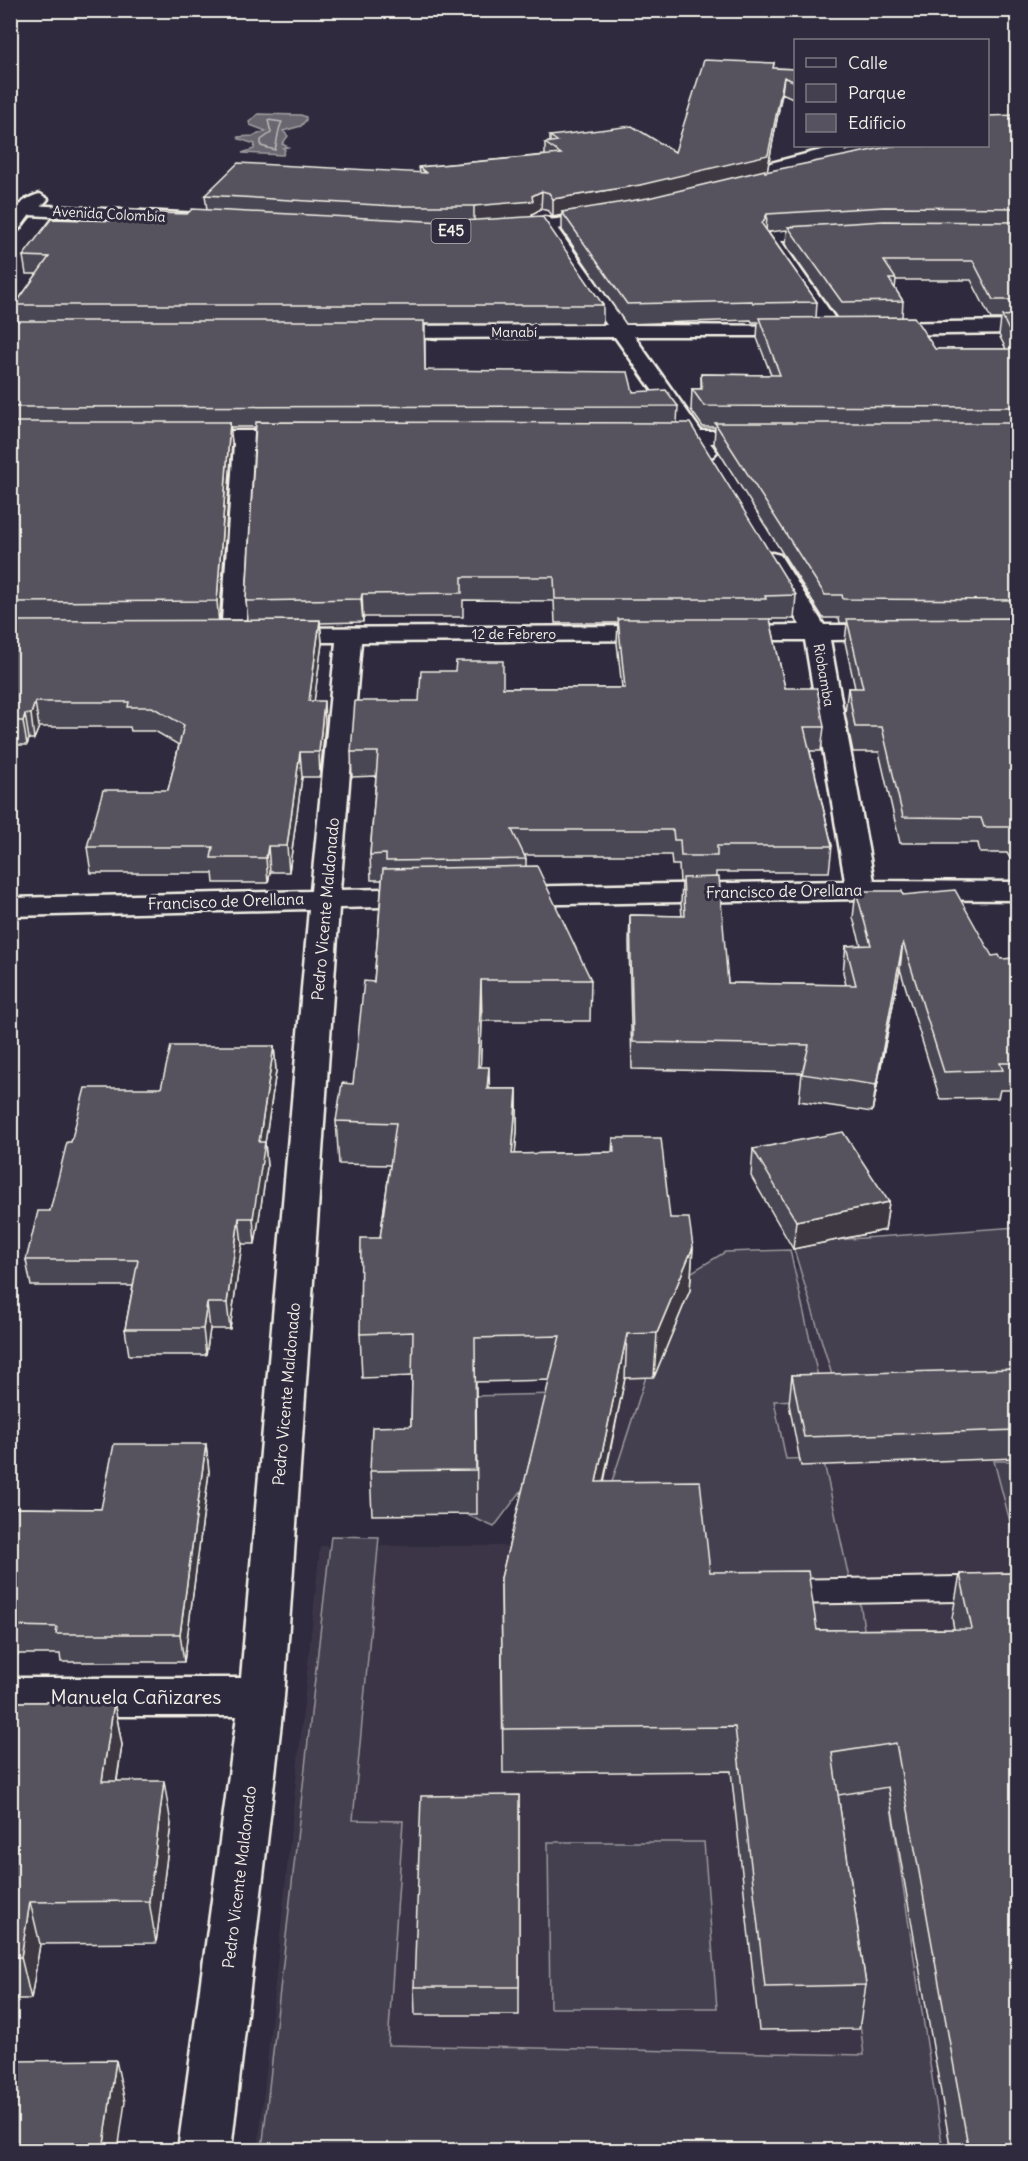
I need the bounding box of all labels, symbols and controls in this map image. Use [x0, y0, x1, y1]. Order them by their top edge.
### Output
legend [794, 39, 989, 147]
text: Calle [848, 51, 888, 74]
text: Parque [848, 81, 906, 104]
text: Edificio [848, 111, 906, 134]
street label: Avenida Colombia [52, 202, 166, 226]
road number: E45 [432, 219, 470, 243]
street label: Manabí [491, 323, 537, 341]
street label: 12 de Febrero [472, 625, 556, 643]
street label: Riobamba [810, 642, 838, 708]
street label: Pedro Vicente Maldonado [307, 817, 343, 1001]
street label: Francisco de Orellana [706, 880, 862, 902]
street label: Francisco de Orellana [147, 888, 305, 914]
street label: Pedro Vicente Maldonado [268, 1302, 304, 1486]
street label: Manuela Cañizares [51, 1684, 221, 1709]
street label: Pedro Vicente Maldonado [218, 1785, 260, 1969]

